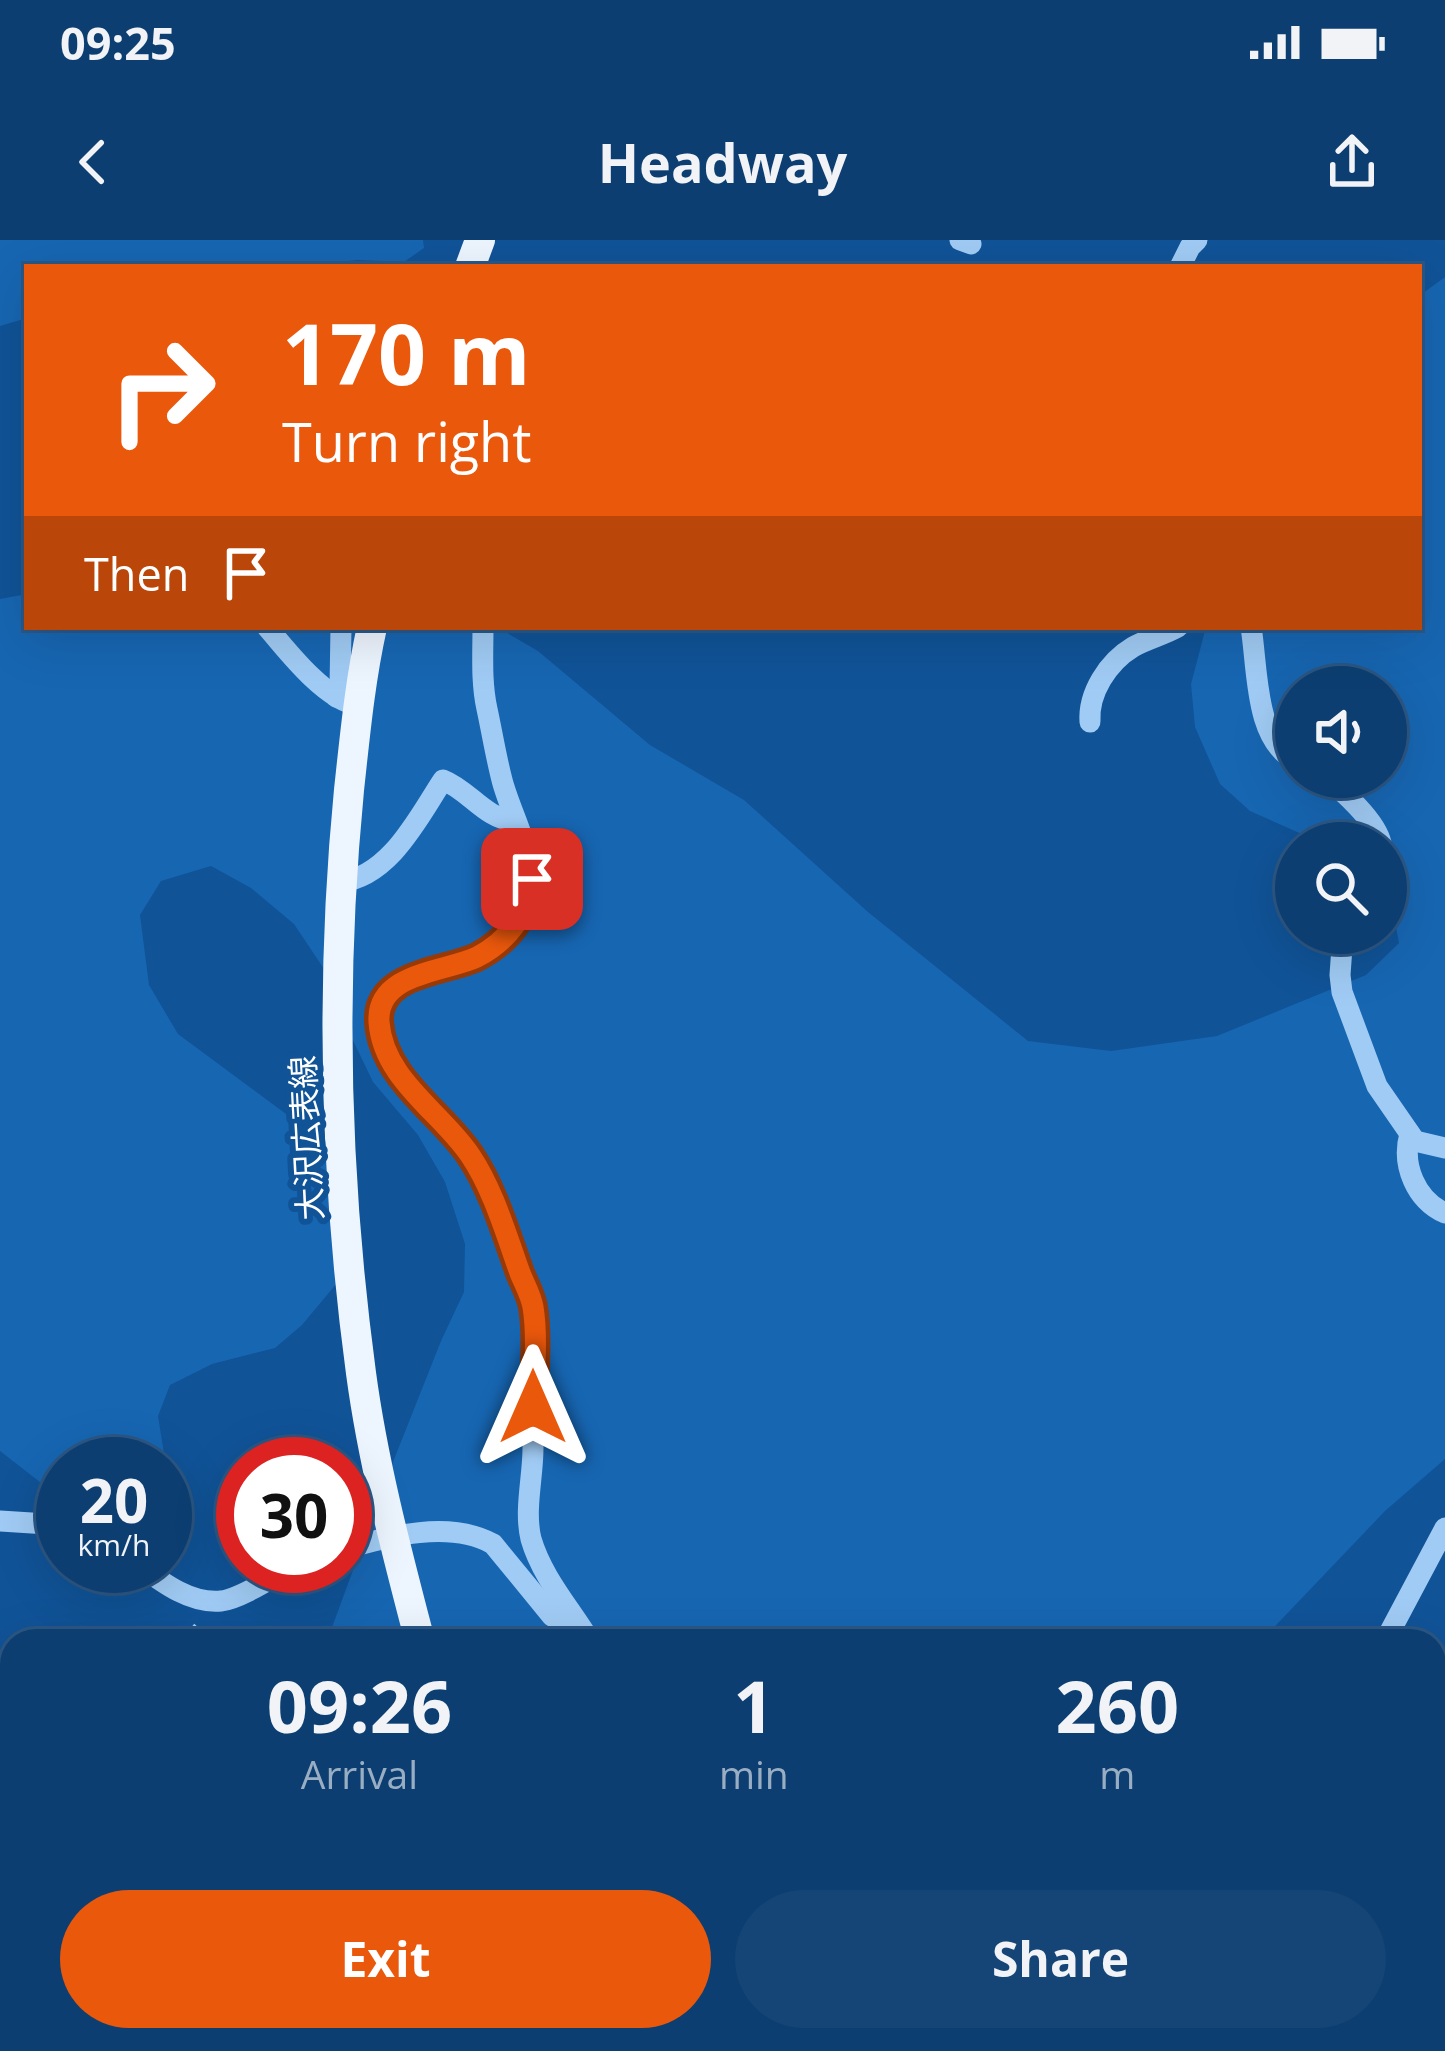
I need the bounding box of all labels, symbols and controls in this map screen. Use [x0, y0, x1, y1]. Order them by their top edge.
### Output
text: 09:25 [60, 12, 176, 73]
text: Headway [598, 125, 847, 199]
icon: back [60, 129, 126, 195]
icon: share [1319, 129, 1385, 195]
text: 170 m [282, 295, 530, 410]
icon: right [84, 312, 240, 468]
text: Turn right [282, 404, 531, 478]
icon: arrive [213, 540, 279, 606]
text: Then [84, 543, 189, 604]
map controls [1275, 666, 1407, 954]
button: sound [1275, 666, 1407, 798]
button: search [1275, 822, 1407, 954]
pin [481, 828, 583, 930]
icon: arrive [499, 846, 565, 912]
street label: 大沢広表線 [279, 1054, 333, 1222]
position arrow [470, 1344, 596, 1470]
speed limit sign: 30 [216, 1437, 372, 1593]
text: 20 [80, 1459, 148, 1541]
text: km/h [78, 1524, 150, 1565]
text: 09:26 [267, 1656, 452, 1754]
text: 1 [733, 1656, 774, 1754]
text: 260 [1056, 1656, 1179, 1754]
text: Arrival [301, 1747, 418, 1800]
text: min [719, 1747, 789, 1800]
text: m [1099, 1747, 1135, 1800]
button: Exit [60, 1890, 711, 2028]
button: Share [735, 1890, 1386, 2028]

